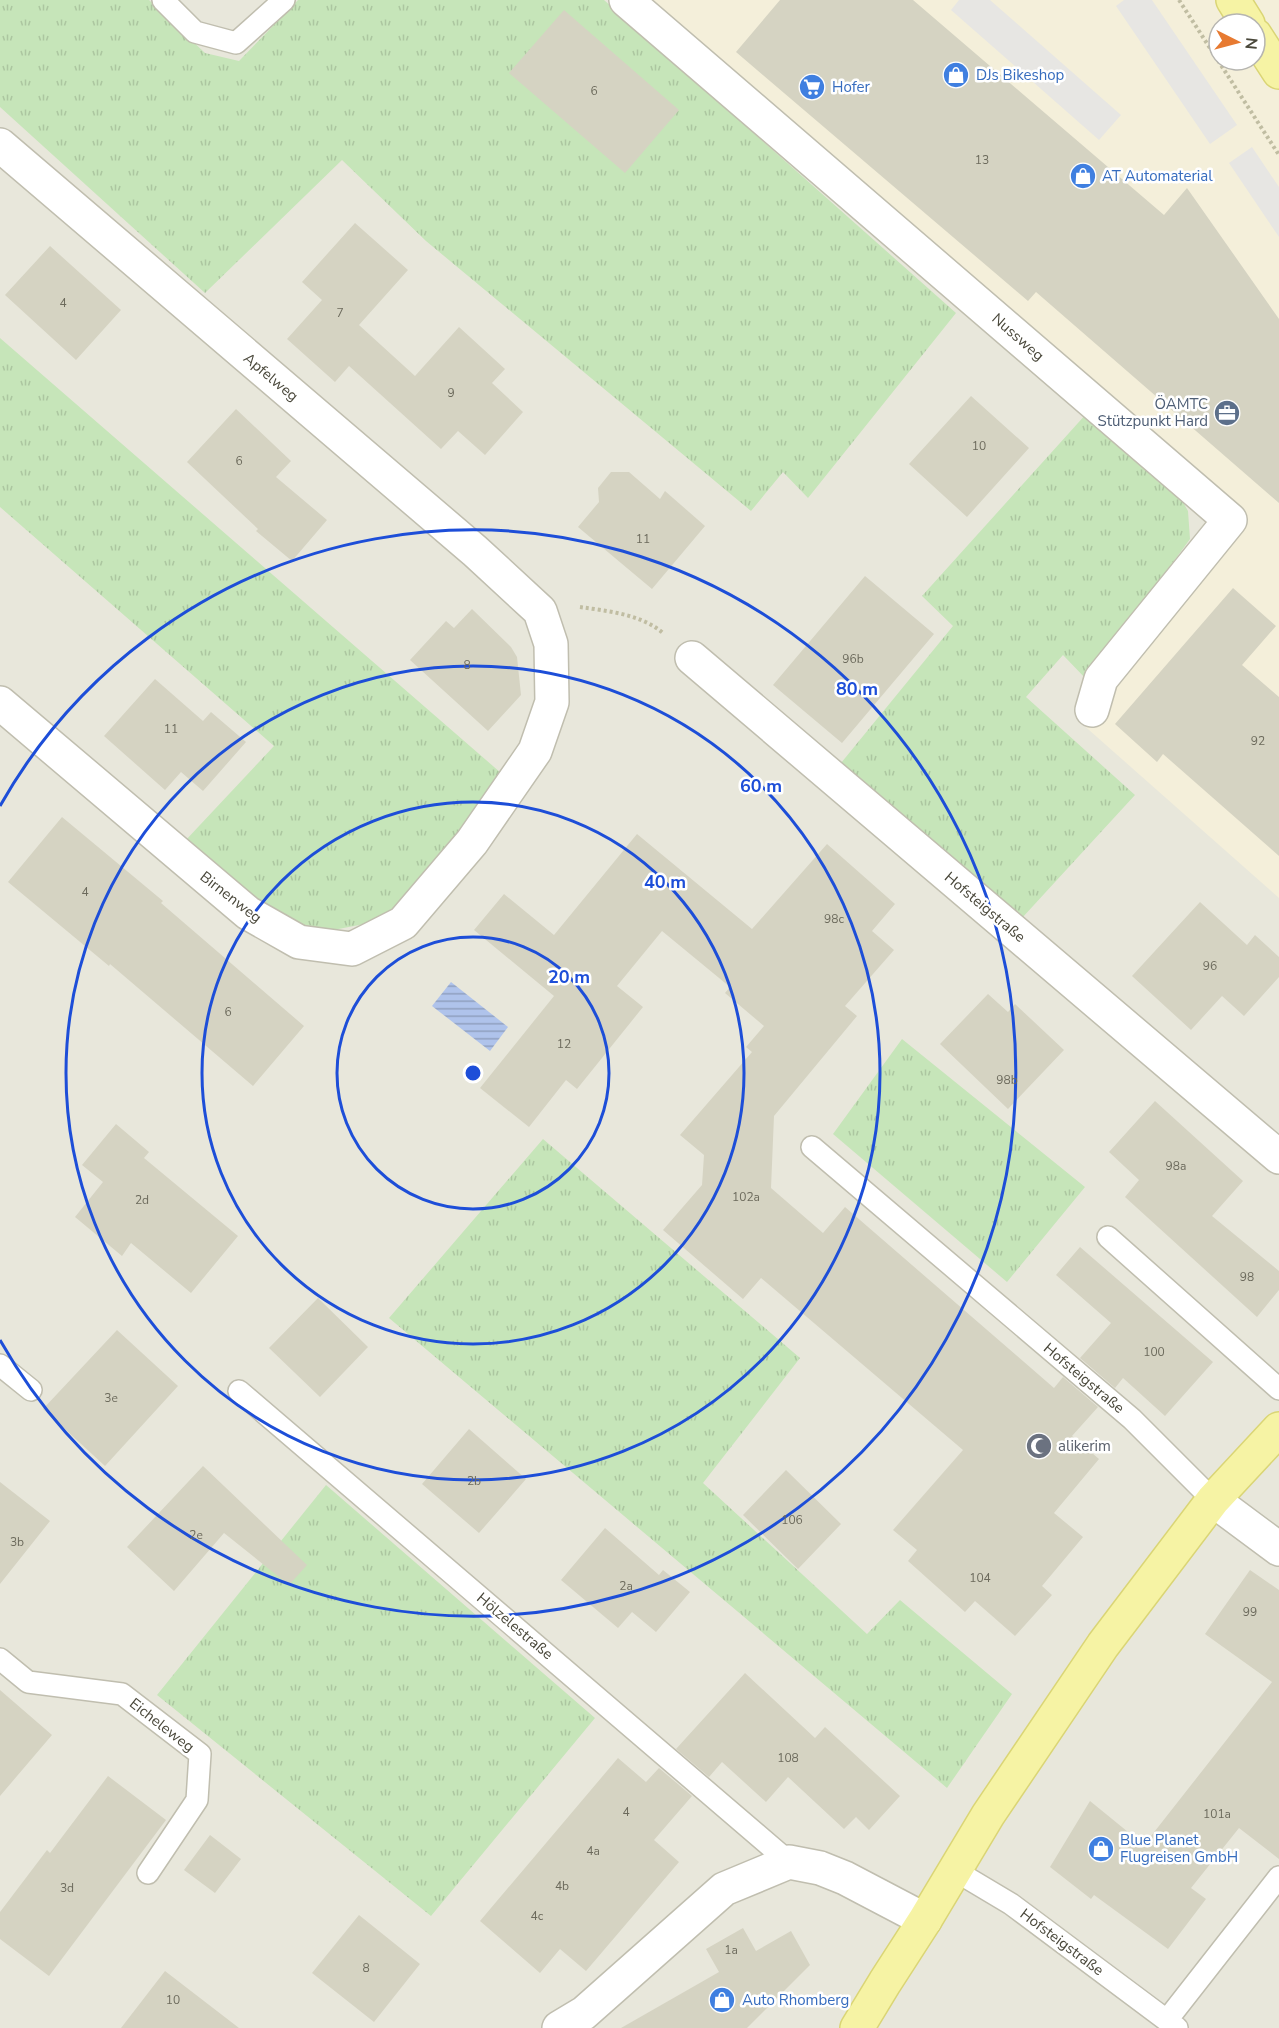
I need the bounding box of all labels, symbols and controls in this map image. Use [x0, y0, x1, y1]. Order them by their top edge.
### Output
north arrow [1207, 12, 1267, 72]
text: N [1239, 36, 1262, 51]
shop icon: DJs Bikeshop [941, 60, 971, 90]
place label: DJs Bikeshop [976, 65, 1065, 85]
supermarket icon: Hofer [797, 72, 827, 102]
place label: Hofer [832, 77, 870, 97]
house number: 6 [590, 83, 598, 99]
house number: 13 [975, 152, 989, 168]
shop icon: AT Automaterial [1068, 161, 1098, 191]
place label: AT Automaterial [1102, 166, 1213, 186]
house number: 4 [59, 295, 67, 311]
house number: 7 [336, 305, 344, 321]
street label: Nussweg [988, 309, 1048, 365]
street label: Apfelweg [239, 348, 303, 406]
house number: 9 [447, 385, 455, 401]
place label: ÖAMTC Stützpunkt Hard [1097, 394, 1208, 431]
office icon: ÖAMTC Stützpunkt Hard [1212, 398, 1242, 428]
house number: 10 [972, 438, 986, 454]
house number: 6 [235, 453, 243, 469]
house number: 11 [636, 531, 650, 547]
house number: 96b [842, 651, 864, 667]
house number: 8 [463, 657, 471, 673]
text: 80 m [836, 677, 878, 701]
house number: 11 [164, 721, 178, 737]
house number: 92 [1251, 733, 1265, 749]
text: 60 m [740, 774, 782, 798]
street label: Birnenweg [196, 867, 266, 927]
street label: Hofsteigstraße [940, 867, 1030, 947]
text: 40 m [644, 870, 686, 894]
house number: 4 [81, 884, 89, 900]
house number: 98c [824, 911, 844, 927]
house number: 96 [1203, 958, 1217, 974]
text: 20 m [548, 965, 590, 989]
house number: 6 [224, 1004, 232, 1020]
house number: 12 [557, 1036, 571, 1052]
centre of rings [463, 1063, 483, 1083]
house number: 98b [996, 1072, 1018, 1088]
house number: 98a [1166, 1158, 1186, 1174]
house number: 102a [732, 1189, 760, 1205]
house number: 2d [135, 1192, 149, 1208]
house number: 98 [1240, 1269, 1254, 1285]
street label: Hofsteigstraße [1039, 1338, 1129, 1418]
house number: 100 [1143, 1344, 1165, 1360]
house number: 3e [104, 1390, 118, 1406]
mosque icon: alikerim [1024, 1431, 1054, 1461]
place label: alikerim [1058, 1436, 1111, 1456]
house number: 2b [467, 1473, 481, 1489]
house number: 106 [781, 1512, 803, 1528]
house number: 2e [189, 1527, 203, 1543]
house number: 3b [10, 1534, 24, 1550]
house number: 104 [969, 1570, 991, 1586]
house number: 2a [619, 1578, 633, 1594]
street label: Hölzelestraße [473, 1588, 558, 1664]
house number: 99 [1243, 1604, 1257, 1620]
street label: Eicheleweg [125, 1693, 199, 1757]
house number: 108 [777, 1750, 799, 1766]
house number: 4 [622, 1804, 630, 1820]
house number: 101a [1203, 1806, 1231, 1822]
place label: Blue Planet Flugreisen GmbH [1120, 1830, 1238, 1867]
shop icon: Blue Planet Flugreisen GmbH [1086, 1834, 1116, 1864]
house number: 4a [586, 1843, 600, 1859]
house number: 4b [555, 1878, 569, 1894]
house number: 3d [60, 1880, 74, 1896]
street label: Hofsteigstraße [1016, 1904, 1108, 1980]
house number: 4c [531, 1908, 544, 1924]
house number: 1a [724, 1942, 738, 1958]
house number: 8 [362, 1960, 370, 1976]
shop icon: Auto Rhomberg [707, 1985, 737, 2015]
place label: Auto Rhomberg [742, 1990, 849, 2010]
house number: 10 [166, 1992, 180, 2008]

